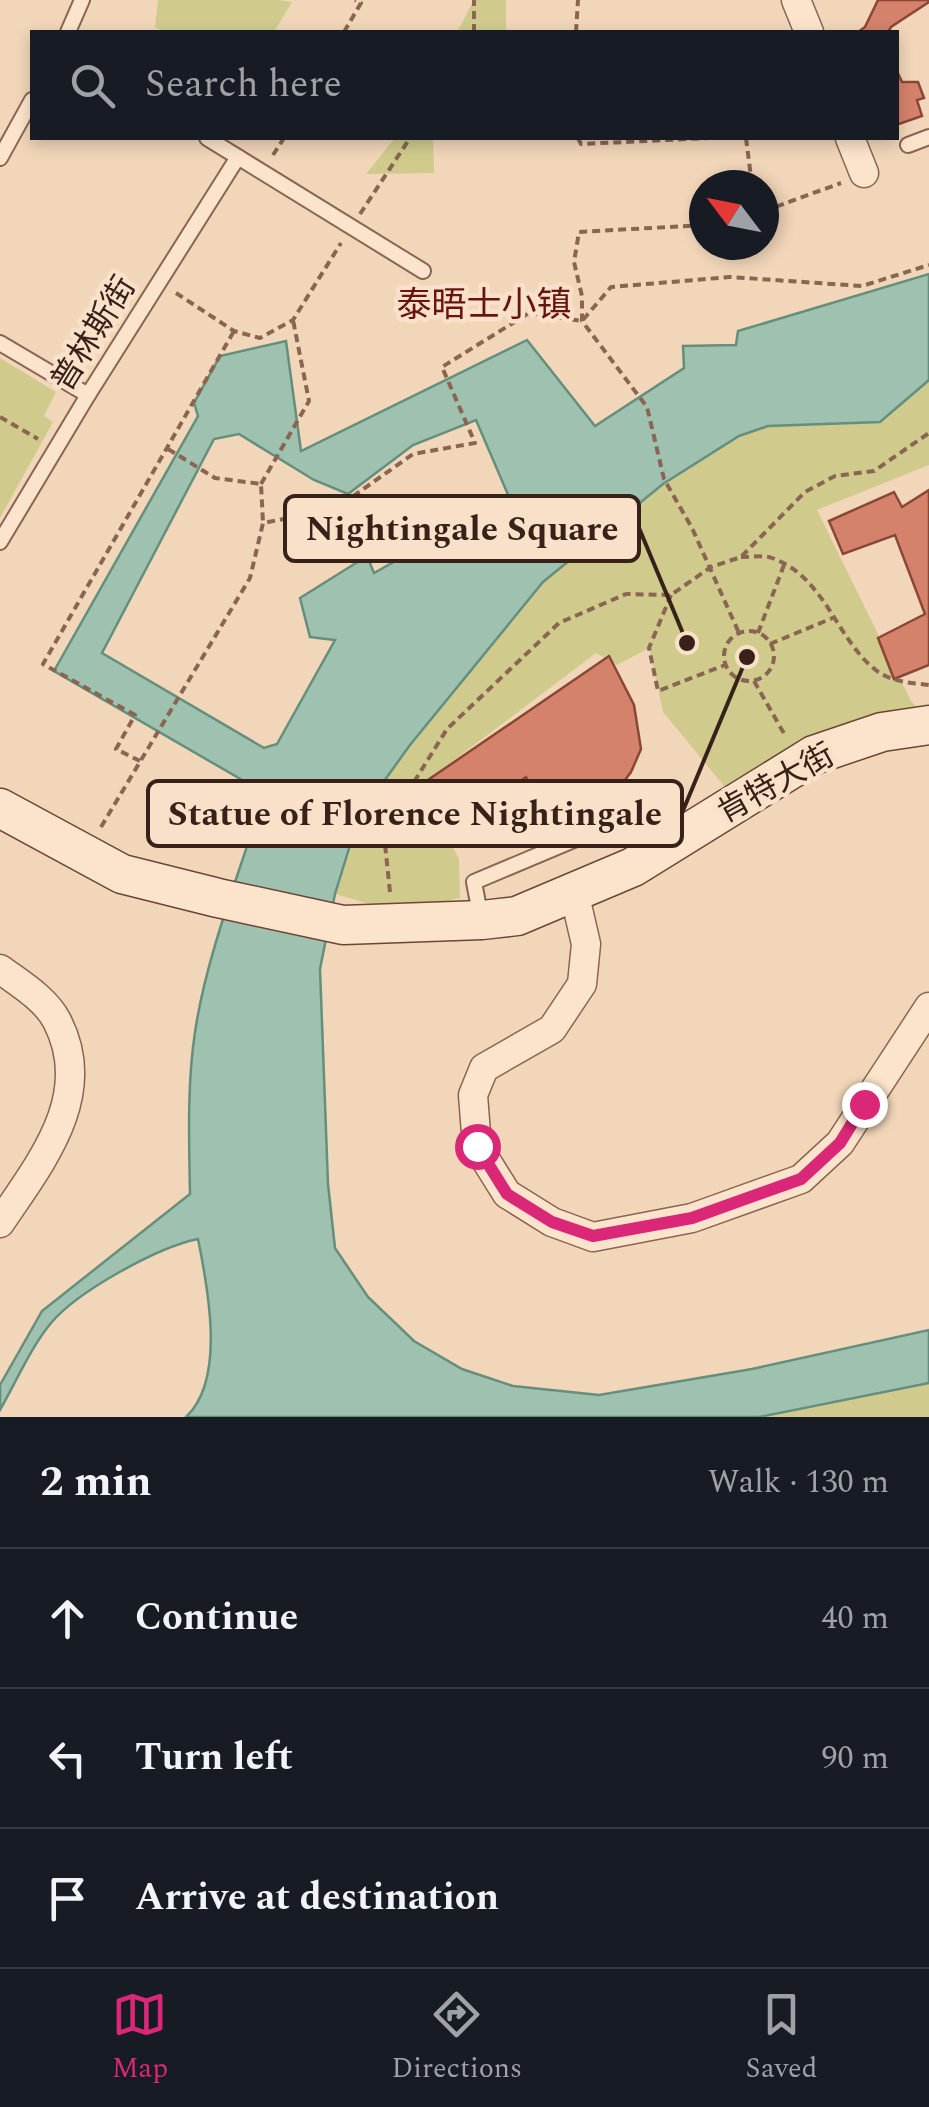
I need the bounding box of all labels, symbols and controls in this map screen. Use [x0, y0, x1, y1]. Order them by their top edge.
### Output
search box [30, 30, 899, 140]
text: Search here [145, 56, 342, 114]
icon: search [65, 58, 120, 113]
north arrow [689, 170, 779, 260]
street label: 普林斯街 [39, 267, 149, 401]
district label: 泰晤士小镇 [396, 279, 572, 332]
callout: Nightingale Square [285, 496, 639, 561]
text: Nightingale Square [305, 503, 619, 556]
street label: 肯特大街 [708, 732, 844, 836]
callout: Statue of Florence Nightingale [148, 781, 682, 846]
text: Statue of Florence Nightingale [168, 788, 662, 841]
route end [842, 1082, 888, 1128]
route start [455, 1124, 501, 1170]
text: 2 min [40, 1451, 152, 1514]
text: Walk · 130 m [708, 1458, 889, 1507]
text: Continue [135, 1589, 298, 1647]
icon: ahead [40, 1591, 95, 1646]
text: 40 m [821, 1594, 889, 1643]
text: Turn left [135, 1729, 293, 1787]
icon: left [40, 1731, 95, 1786]
text: 90 m [821, 1734, 889, 1783]
text: Arrive at destination [135, 1869, 499, 1927]
icon: arrive [40, 1871, 95, 1926]
tab: Map [112, 1987, 168, 2090]
tab: Directions [391, 1987, 522, 2090]
tab: Saved [746, 1987, 817, 2090]

